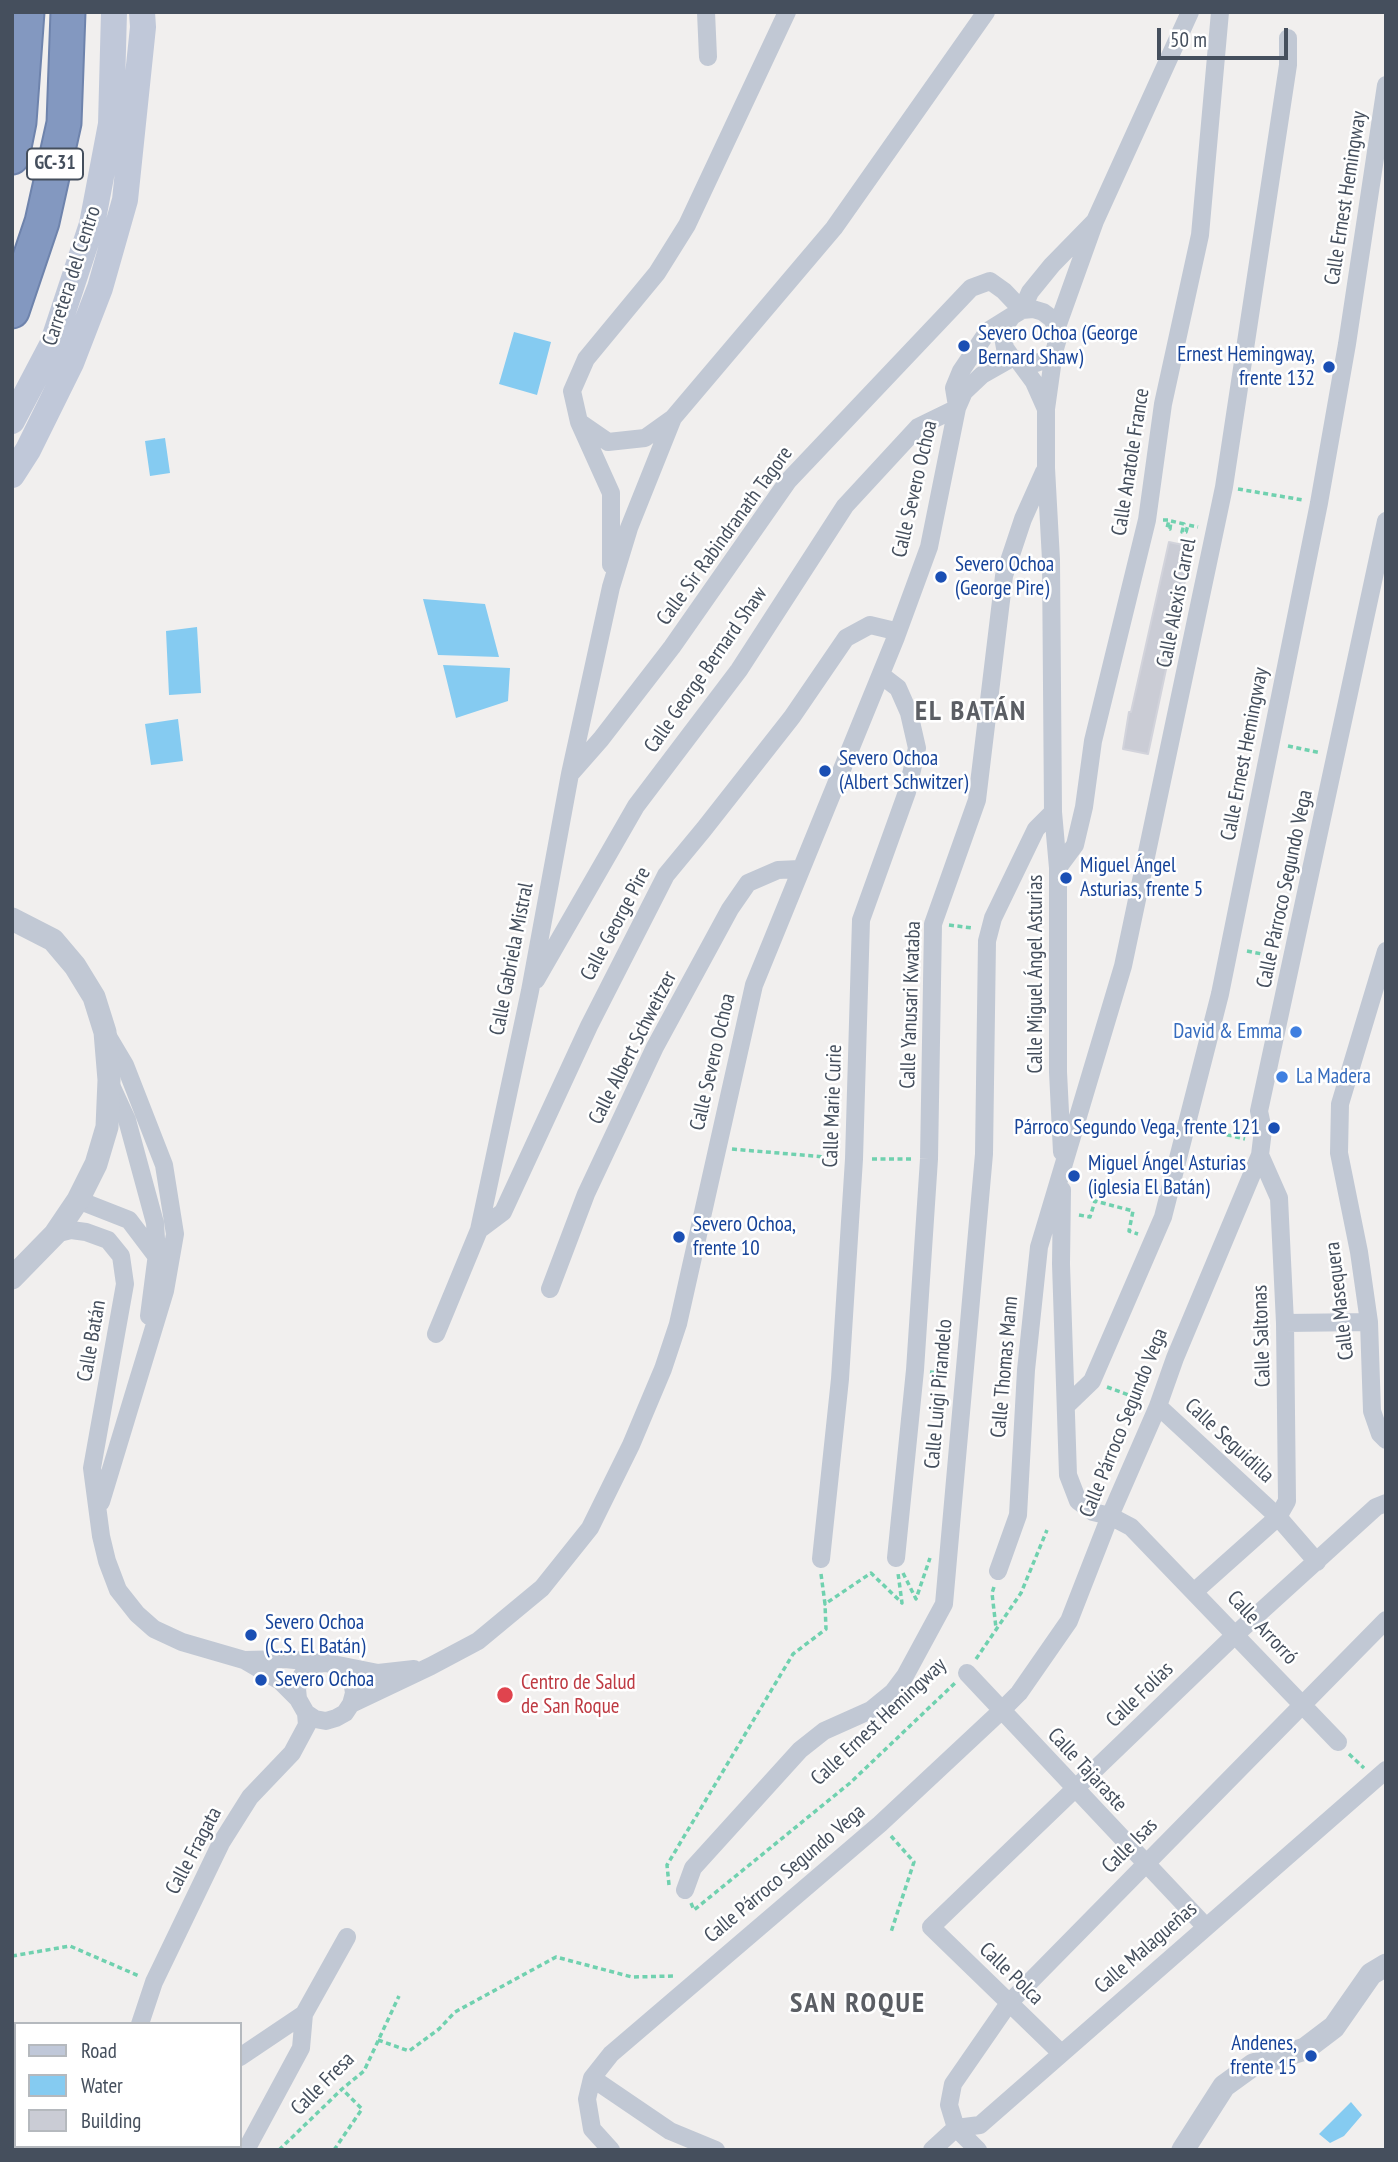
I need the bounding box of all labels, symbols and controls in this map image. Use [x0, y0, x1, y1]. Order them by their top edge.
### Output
scale bar [1160, 14, 1291, 58]
text: 50 m [1170, 26, 1207, 53]
street label: Calle Ernest Hemingway [1320, 109, 1372, 287]
road number: GC-31 [27, 148, 83, 180]
street label: Carretera del Centro [38, 203, 106, 349]
place label: Severo Ochoa (George Bernard Shaw) [978, 321, 1138, 371]
marker: Severo Ochoa (George Bernard Shaw) [956, 338, 972, 354]
place label: Ernest Hemingway, frente 132 [1177, 342, 1315, 392]
marker: Ernest Hemingway, frente 132 [1321, 359, 1337, 375]
street label: Calle Anatole France [1107, 387, 1155, 537]
street label: Calle Severo Ochoa [887, 418, 943, 560]
street label: Calle Sir Rabindranath Tagore [652, 442, 798, 630]
street label: Calle Alexis Carrel [1152, 536, 1202, 670]
place label: Severo Ochoa (George Pire) [955, 552, 1054, 602]
marker: Severo Ochoa (George Pire) [933, 569, 949, 585]
street label: Calle George Bernard Shaw [639, 582, 773, 758]
street label: Calle Ernest Hemingway [1216, 665, 1274, 843]
district label: EL BATÁN [916, 695, 1026, 729]
place label: Severo Ochoa (Albert Schwitzer) [839, 746, 968, 796]
marker: Severo Ochoa (Albert Schwitzer) [817, 763, 833, 779]
street label: Calle Párroco Segundo Vega [1252, 788, 1318, 990]
place label: Miguel Ángel Asturias, frente 5 [1080, 853, 1203, 903]
street label: Calle George Pire [576, 863, 656, 985]
marker: Miguel Ángel Asturias, frente 5 [1058, 870, 1074, 886]
street label: Calle Miguel Ángel Asturias [1023, 875, 1049, 1073]
street label: Calle Gabriela Mistral [485, 880, 539, 1038]
street label: Calle Yanusari Kwataba [895, 921, 927, 1089]
street label: Calle Albert Schweitzer [584, 967, 682, 1129]
street label: Calle Severo Ochoa [685, 991, 741, 1133]
place label: David & Emma [1173, 1019, 1282, 1045]
marker: David & Emma [1288, 1024, 1304, 1040]
street label: Calle Marie Curie [818, 1044, 848, 1168]
place label: La Madera [1296, 1064, 1371, 1090]
marker: La Madera [1274, 1069, 1290, 1085]
place label: Párroco Segundo Vega, frente 121 [1014, 1115, 1260, 1141]
marker: Párroco Segundo Vega, frente 121 [1266, 1120, 1282, 1136]
place label: Miguel Ángel Asturias (iglesia El Batán) [1088, 1151, 1246, 1201]
marker: Miguel Ángel Asturias (iglesia El Batán) [1066, 1168, 1082, 1184]
place label: Severo Ochoa, frente 10 [693, 1212, 796, 1262]
marker: Severo Ochoa, frente 10 [671, 1229, 687, 1245]
street label: Calle Masequera [1320, 1240, 1360, 1362]
street label: Calle Saltonas [1248, 1284, 1276, 1388]
street label: Calle Thomas Mann [986, 1295, 1024, 1439]
street label: Calle Batán [72, 1298, 112, 1384]
street label: Calle Luigi Pirandelo [920, 1318, 958, 1470]
street label: Calle Párroco Segundo Vega [1074, 1325, 1174, 1521]
street label: Calle Seguidilla [1179, 1393, 1279, 1489]
street label: Calle Arrorró [1221, 1586, 1303, 1670]
place label: Severo Ochoa (C.S. El Batán) [265, 1610, 365, 1660]
marker: Severo Ochoa (C.S. El Batán) [243, 1627, 259, 1643]
street label: Calle Ernest Hemingway [806, 1653, 952, 1791]
street label: Calle Folías [1101, 1657, 1179, 1733]
place label: Severo Ochoa [275, 1667, 374, 1693]
place label: Centro de Salud de San Roque [521, 1670, 636, 1720]
marker: Severo Ochoa [253, 1672, 269, 1688]
marker: Centro de Salud de San Roque [495, 1685, 515, 1705]
street label: Calle Tajaraste [1042, 1723, 1132, 1817]
street label: Calle Párroco Segundo Vega [700, 1799, 870, 1949]
street label: Calle Fragata [161, 1803, 227, 1899]
street label: Calle Isas [1097, 1813, 1163, 1879]
street label: Calle Malagueñas [1090, 1897, 1202, 1999]
street label: Calle Polca [974, 1937, 1048, 2011]
district label: SAN ROQUE [791, 1987, 925, 2021]
legend [14, 2022, 242, 2148]
place label: Andenes, frente 15 [1230, 2031, 1297, 2081]
text: Road [81, 2037, 117, 2064]
street label: Calle Fresa [286, 2047, 360, 2121]
marker: Andenes, frente 15 [1303, 2048, 1319, 2064]
text: Water [81, 2072, 123, 2099]
text: Building [81, 2107, 141, 2134]

